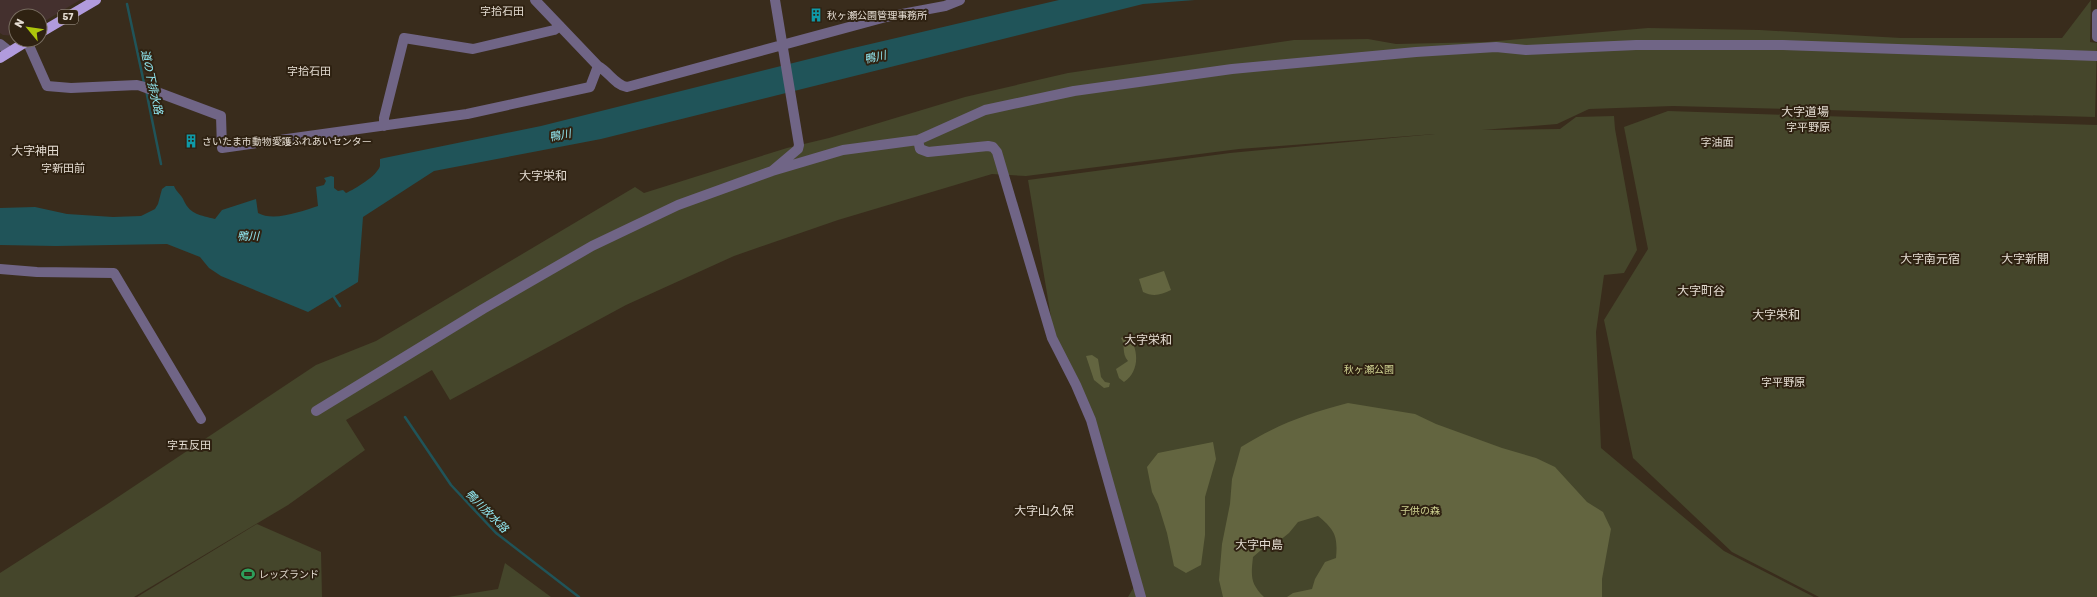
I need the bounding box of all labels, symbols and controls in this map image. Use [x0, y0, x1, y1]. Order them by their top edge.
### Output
district label: 字拾石田 [480, 5, 524, 18]
building icon: 秋ヶ瀬公園管理事務所 [808, 7, 824, 23]
north arrow [8, 8, 48, 48]
road number: 57 [58, 10, 78, 24]
place label: 秋ヶ瀬公園管理事務所 [827, 10, 927, 22]
text: N [12, 17, 27, 30]
water label: 道の下排水路 [138, 48, 165, 117]
water label: 鴨川 [863, 48, 888, 66]
district label: 字拾石田 [287, 65, 331, 78]
district label: 大字道場 [1781, 105, 1829, 119]
district label: 字平野原 [1786, 121, 1830, 134]
water label: 鴨川 [548, 127, 573, 144]
building icon: さいたま市動物愛護ふれあいセンター [183, 133, 199, 149]
place label: さいたま市動物愛護ふれあいセンター [202, 136, 372, 148]
district label: 字油面 [1701, 136, 1734, 149]
district label: 大字神田 [11, 144, 59, 158]
district label: 字新田前 [41, 162, 85, 175]
district label: 大字栄和 [519, 169, 567, 183]
water label: 鴨川 [237, 230, 260, 243]
district label: 大字南元宿 [1900, 252, 1960, 266]
district label: 大字新開 [2001, 252, 2049, 266]
district label: 大字町谷 [1677, 284, 1725, 298]
district label: 大字栄和 [1752, 308, 1800, 322]
district label: 大字栄和 [1124, 333, 1172, 347]
park label: 秋ヶ瀬公園 [1344, 364, 1394, 376]
district label: 字平野原 [1761, 376, 1805, 389]
district label: 字五反田 [167, 439, 211, 452]
water label: 鴨川放水路 [463, 487, 511, 536]
district label: 大字山久保 [1014, 504, 1074, 518]
park label: 子供の森 [1400, 505, 1440, 517]
district label: 大字中島 [1235, 538, 1283, 552]
sports icon: レッズランド [240, 566, 256, 582]
place label: レッズランド [259, 569, 319, 581]

